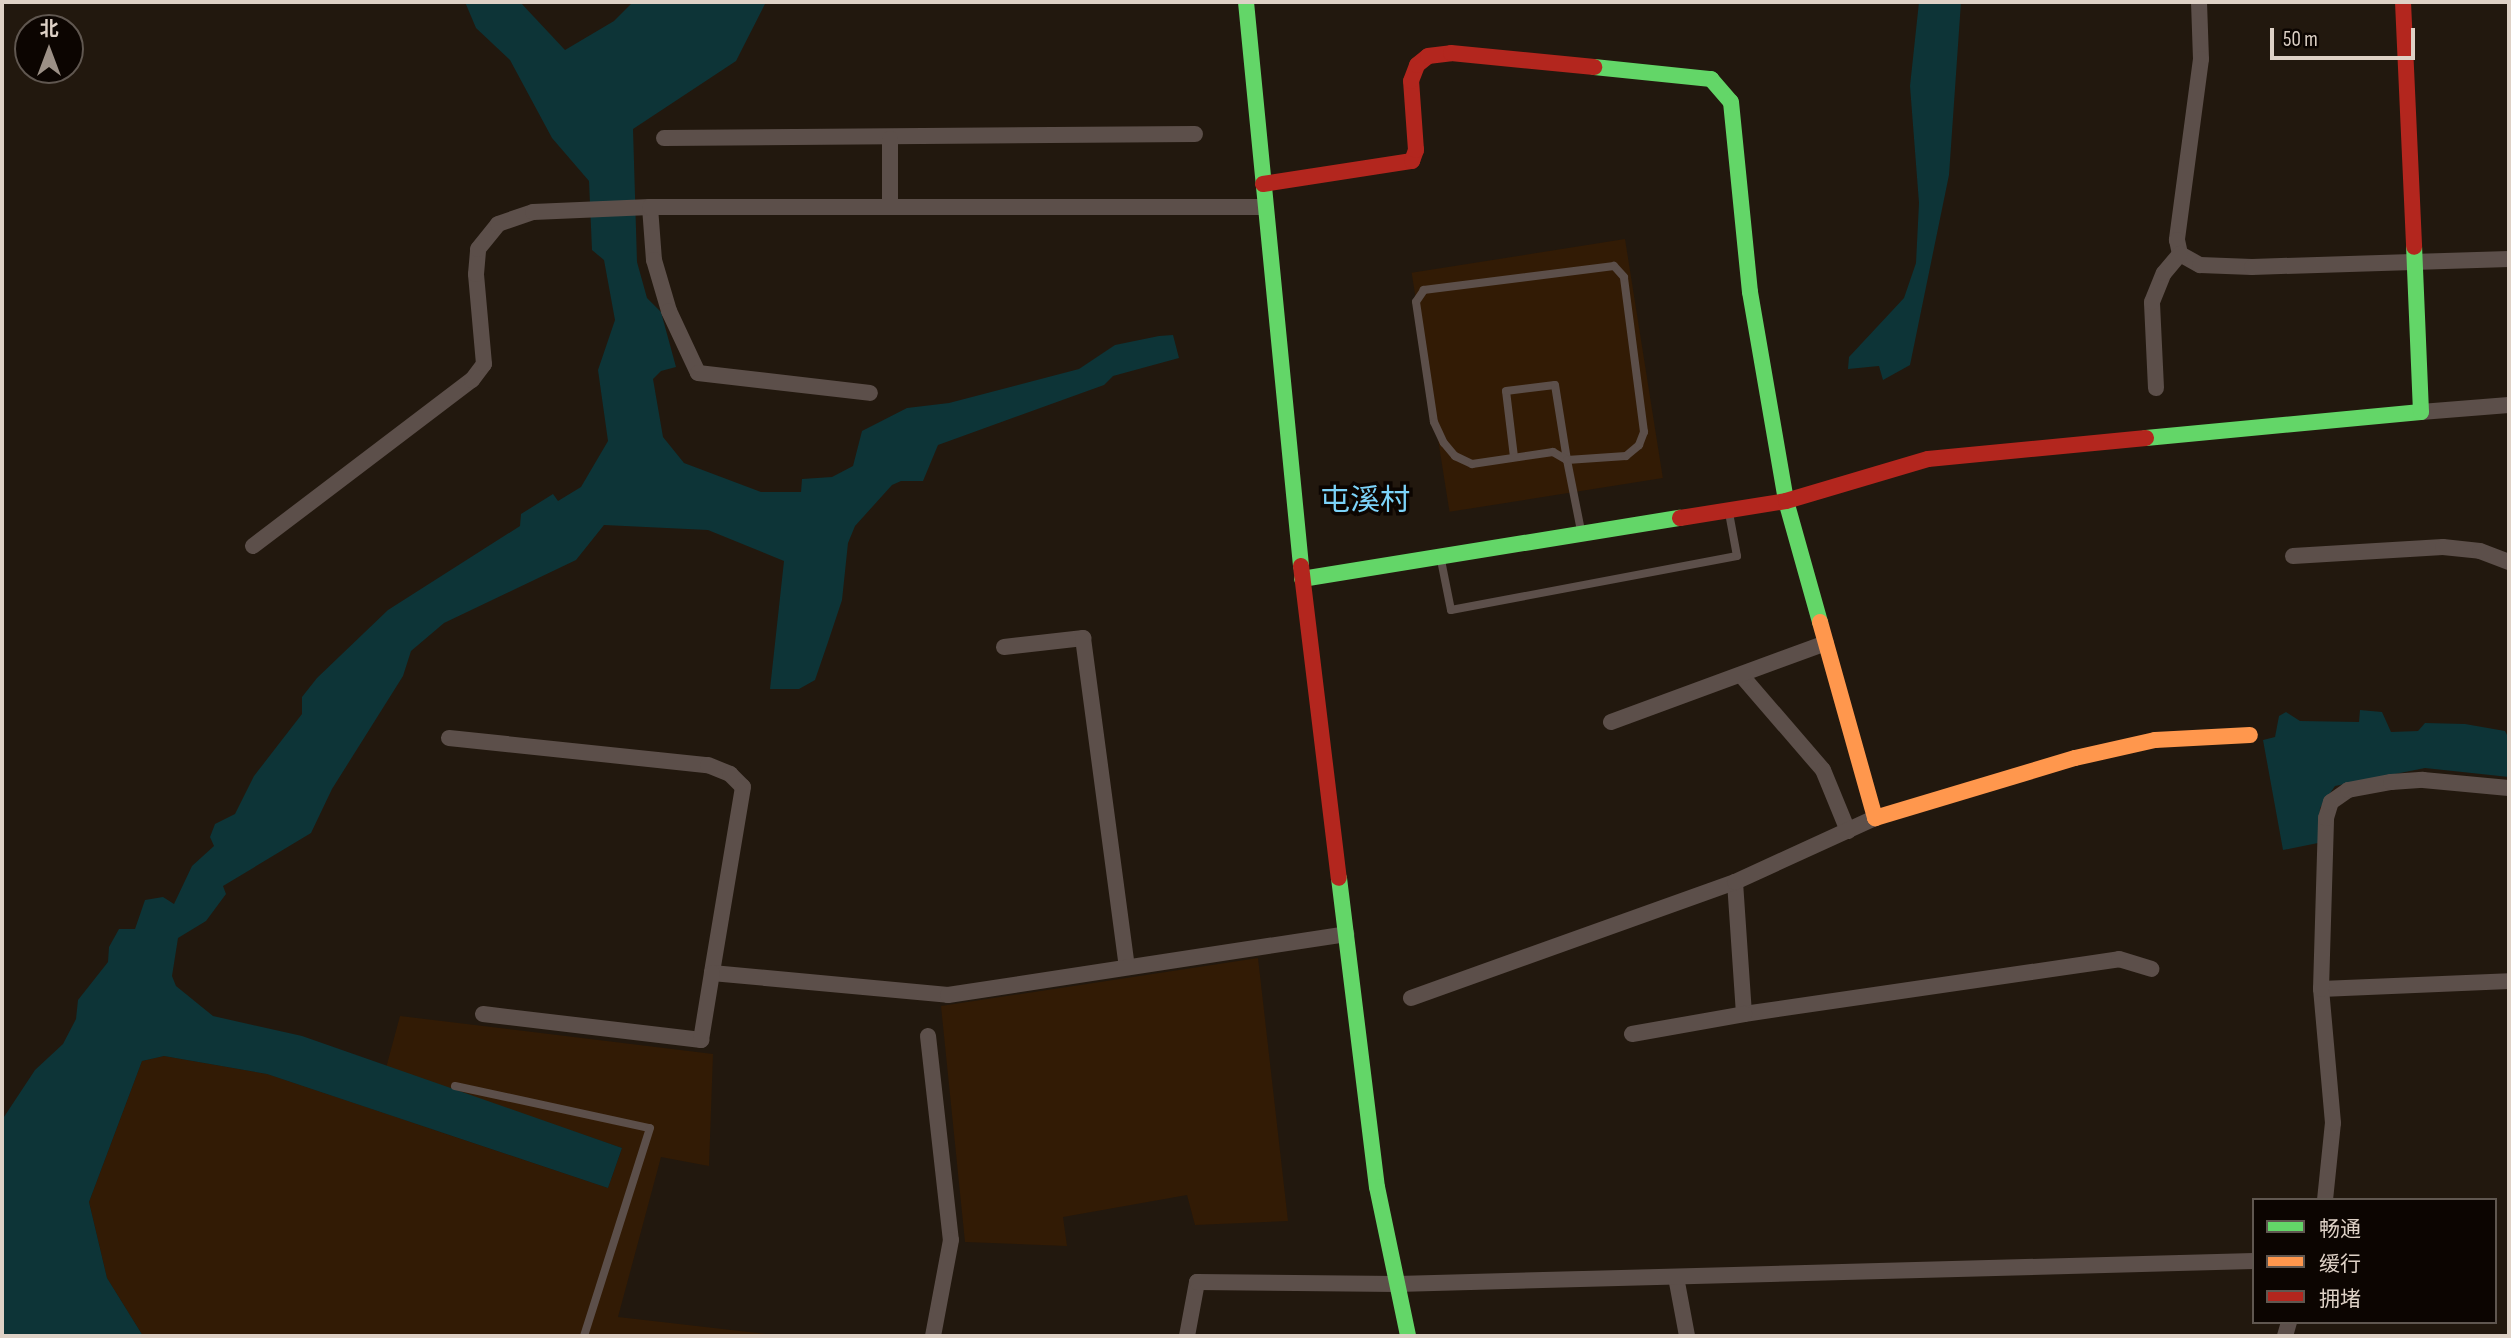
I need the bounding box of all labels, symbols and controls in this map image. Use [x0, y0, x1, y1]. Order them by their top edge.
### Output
north arrow [14, 14, 84, 84]
scale bar [2273, 14, 2418, 58]
text: 北 [39, 18, 59, 41]
text: 50 m [2283, 27, 2318, 52]
district label: 屯溪村 [1320, 483, 1410, 519]
legend [2252, 1198, 2497, 1324]
text: 畅通 [2319, 1217, 2361, 1242]
text: 缓行 [2319, 1252, 2361, 1277]
text: 拥堵 [2319, 1287, 2361, 1312]

